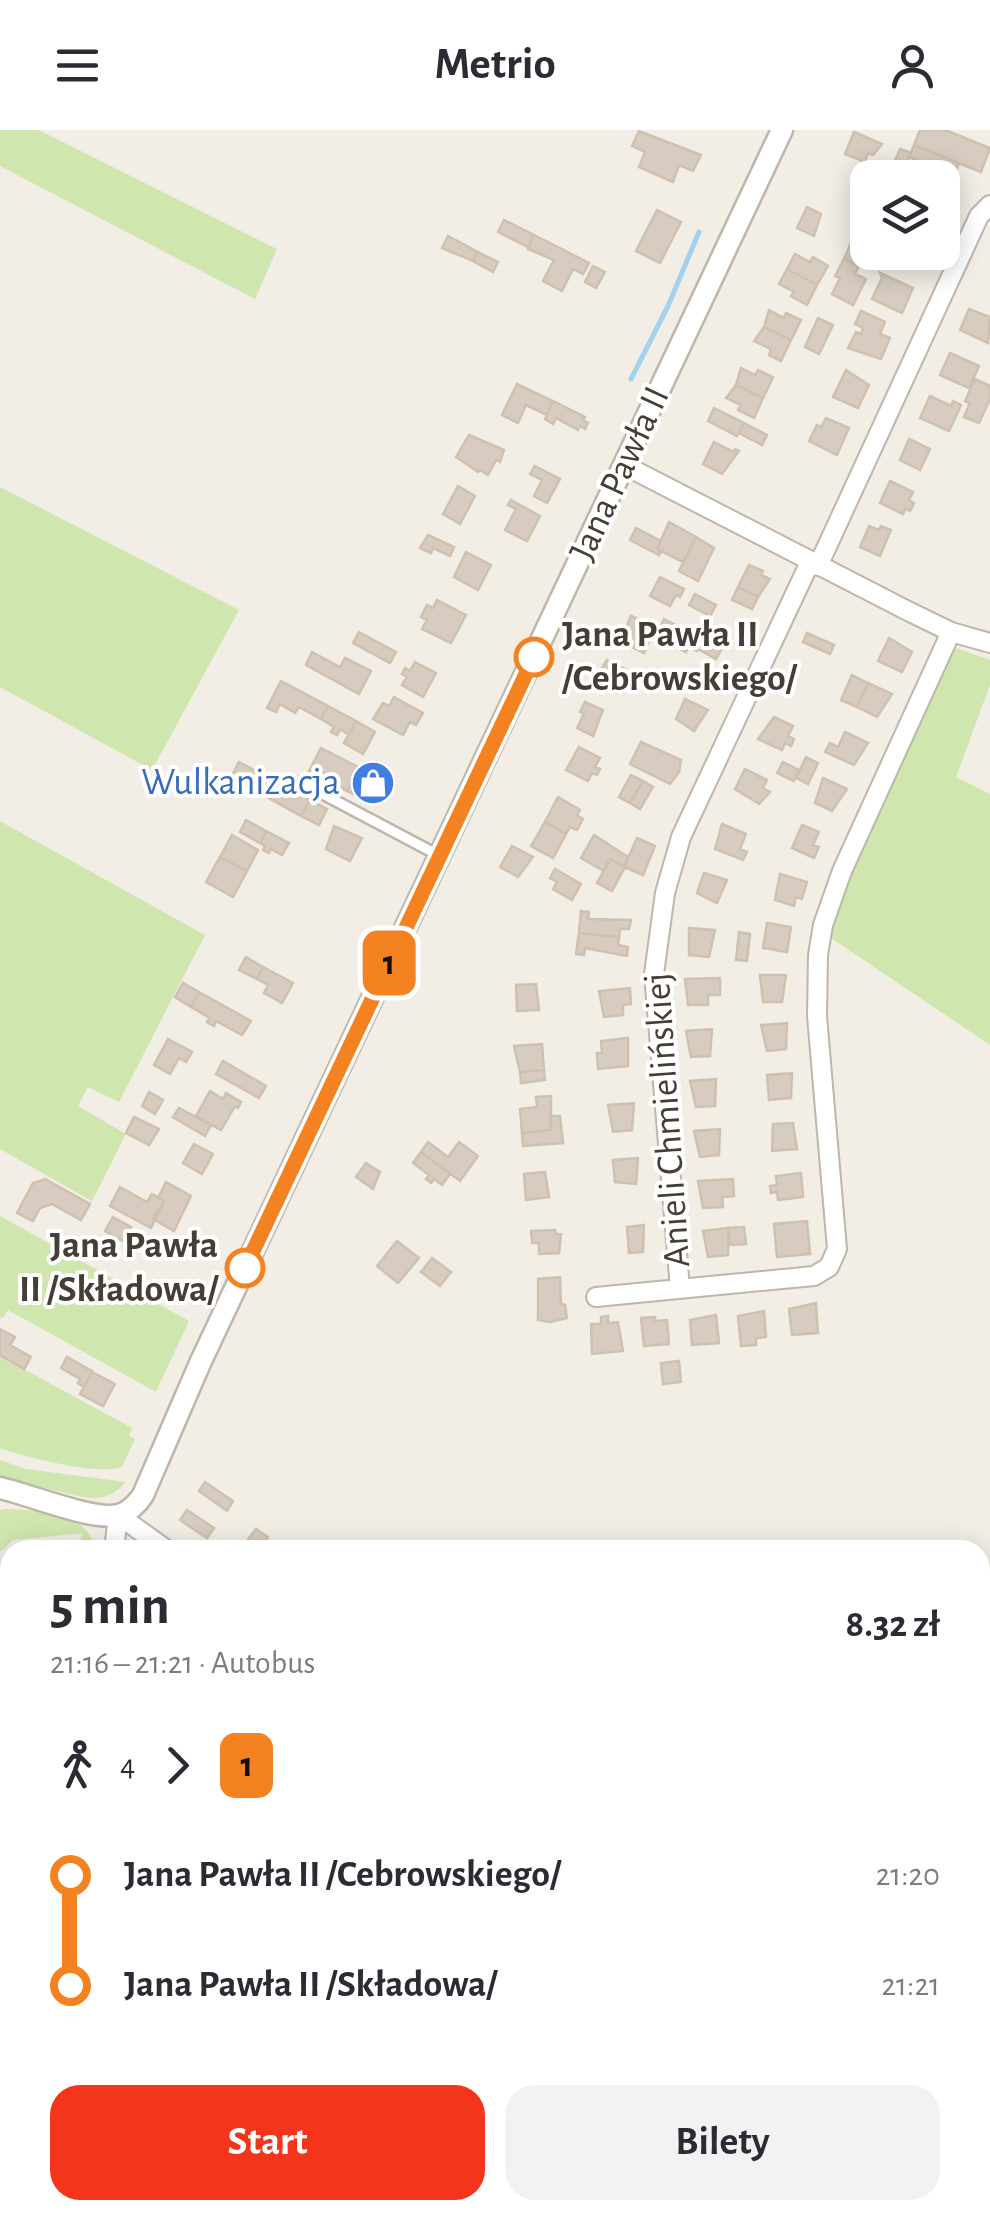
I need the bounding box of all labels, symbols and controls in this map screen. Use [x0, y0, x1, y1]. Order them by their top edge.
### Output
icon: menu [50, 38, 105, 93]
icon: person [885, 38, 940, 93]
text: Metrio [434, 42, 556, 87]
map controls [850, 160, 960, 270]
button: layers [850, 160, 960, 270]
street label: Jana Pawła II [563, 381, 677, 567]
place label: Jana Pawła II /Cebrowskiego/ [561, 616, 798, 698]
marker: Jana Pawła II /Cebrowskiego/ [515, 638, 553, 676]
shop icon: Wulkanizacja [350, 760, 396, 806]
place label: Wulkanizacja [141, 764, 340, 802]
line badge: 1 [356, 930, 422, 996]
text: 1 [383, 946, 395, 981]
street label: Anieli Chmielińskiej [639, 971, 697, 1269]
place label: Jana Pawła II /Składowa/ [19, 1227, 219, 1309]
marker: Jana Pawła II /Składowa/ [226, 1249, 264, 1287]
text: 5 min [50, 1579, 170, 1634]
text: 8.32 zł [845, 1606, 940, 1644]
text: 21:16 – 21:21 · Autobus [50, 1647, 315, 1679]
icon: walk [50, 1738, 105, 1793]
icon: forward [150, 1738, 205, 1793]
text: 1 [240, 1748, 253, 1783]
text: 4 [120, 1749, 135, 1781]
text: Jana Pawła II /Cebrowskiego/ [124, 1856, 561, 1894]
text: 21:20 [876, 1859, 940, 1891]
text: Jana Pawła II /Składowa/ [124, 1966, 497, 2004]
text: 21:21 [882, 1969, 940, 2001]
button: Start [50, 2085, 485, 2200]
button: Bilety [505, 2085, 940, 2200]

